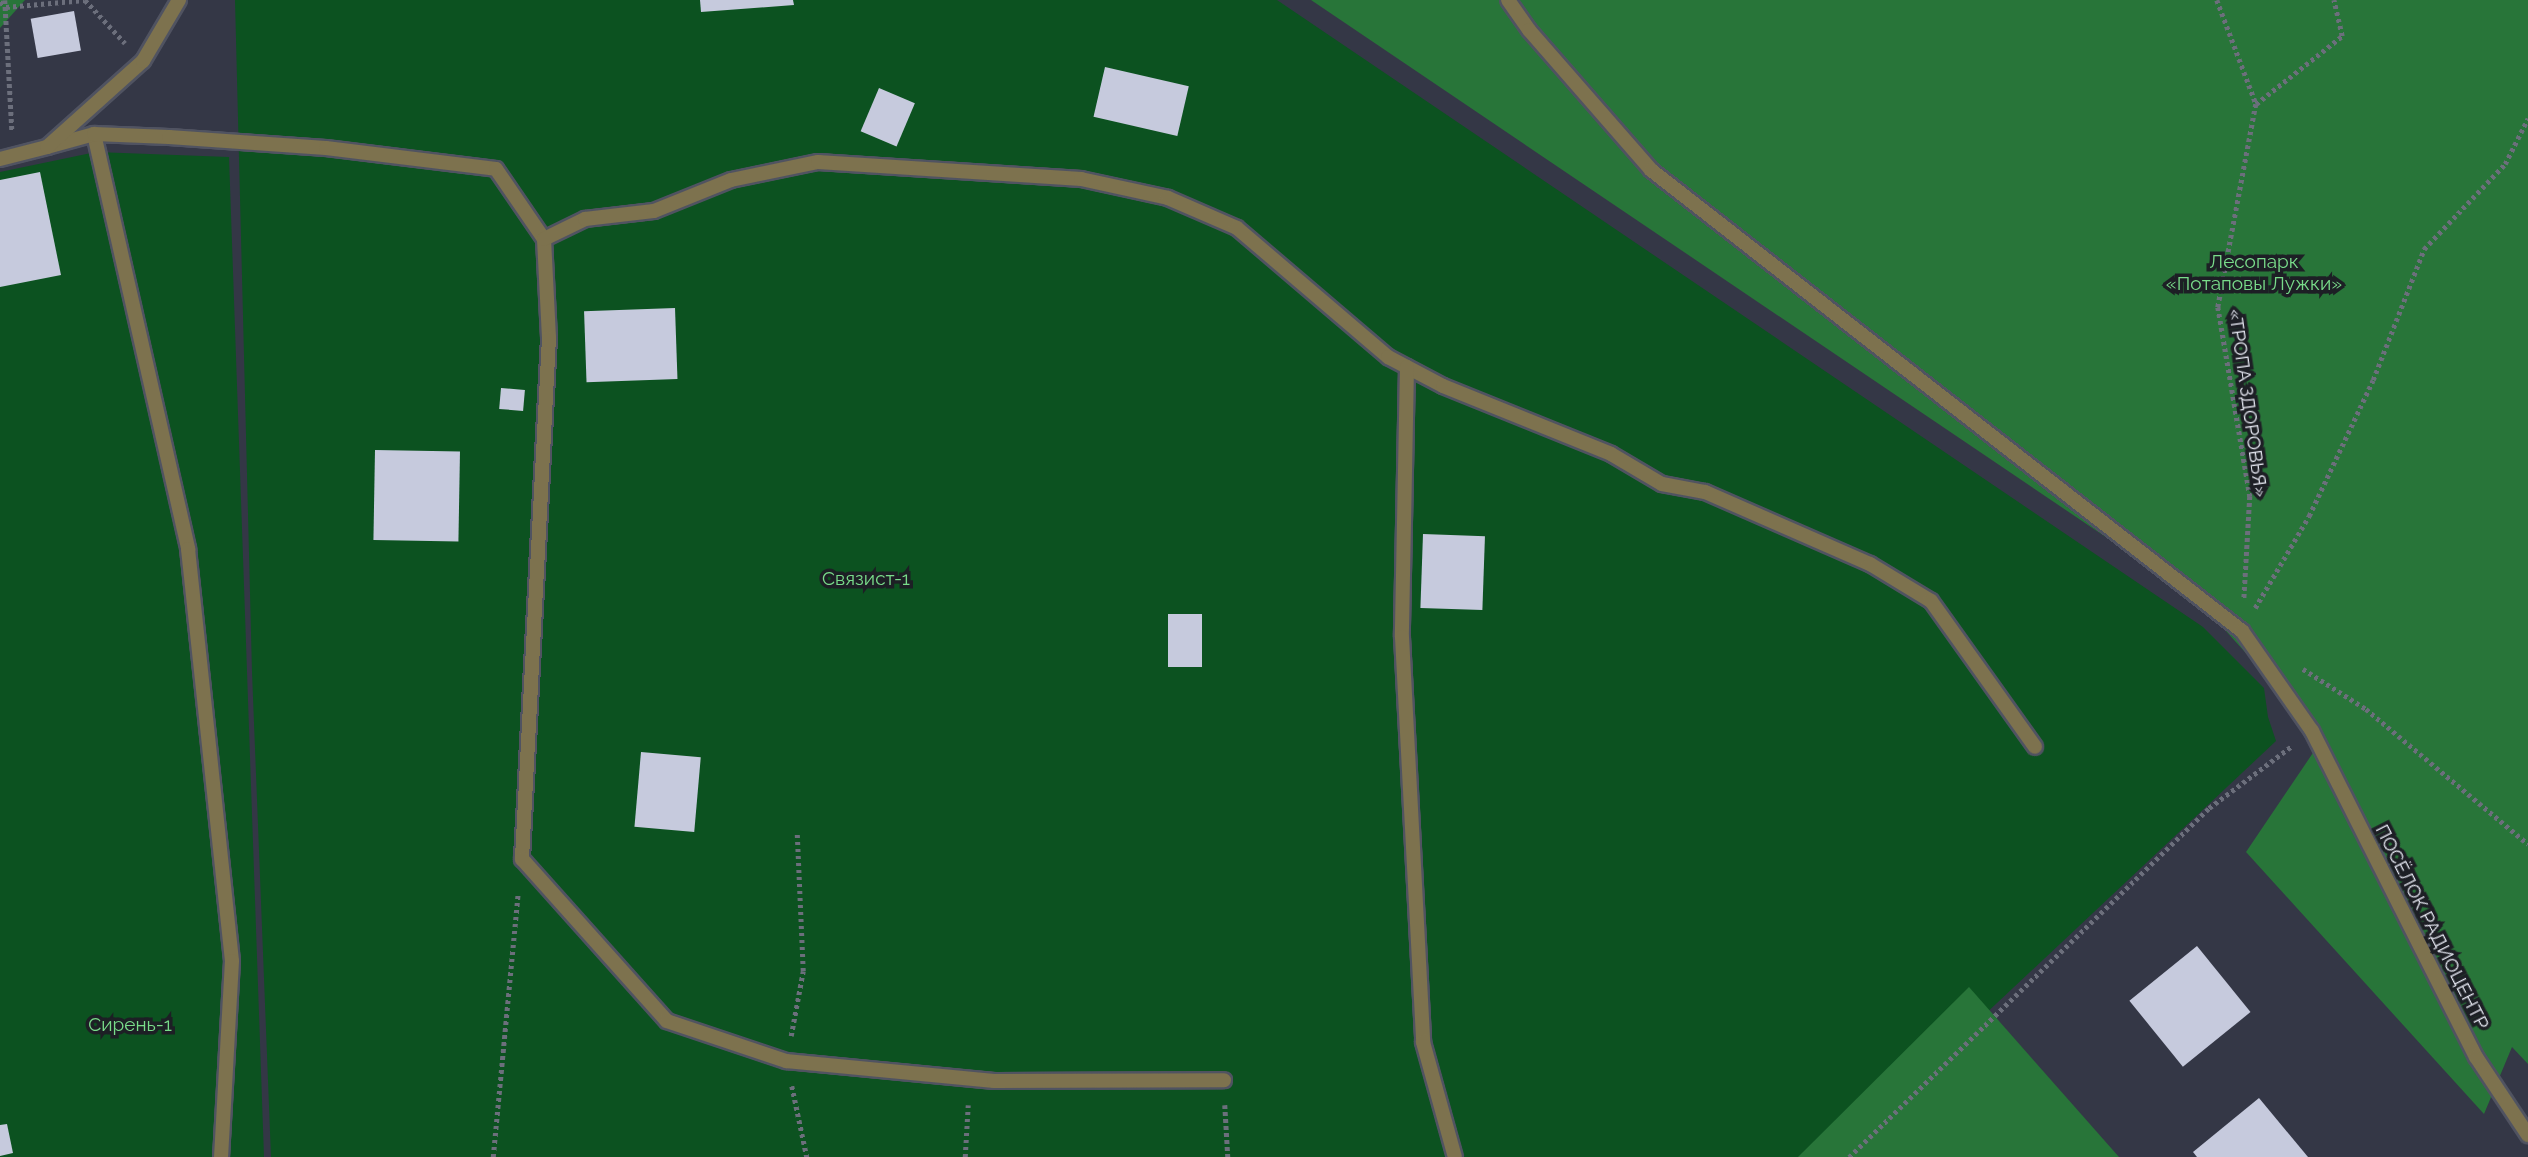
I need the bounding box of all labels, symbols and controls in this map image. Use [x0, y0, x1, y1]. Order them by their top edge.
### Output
park label: Лесопарк «Потаповы Лужки» [2166, 251, 2342, 295]
street label: «ТРОПА ЗДОРОВЬЯ» [2223, 307, 2273, 499]
park label: Связист-1 [822, 568, 910, 590]
street label: ПОСЁЛОК РАДИОЦЕНТР [2370, 821, 2494, 1033]
park label: Сирень-1 [88, 1014, 172, 1036]

